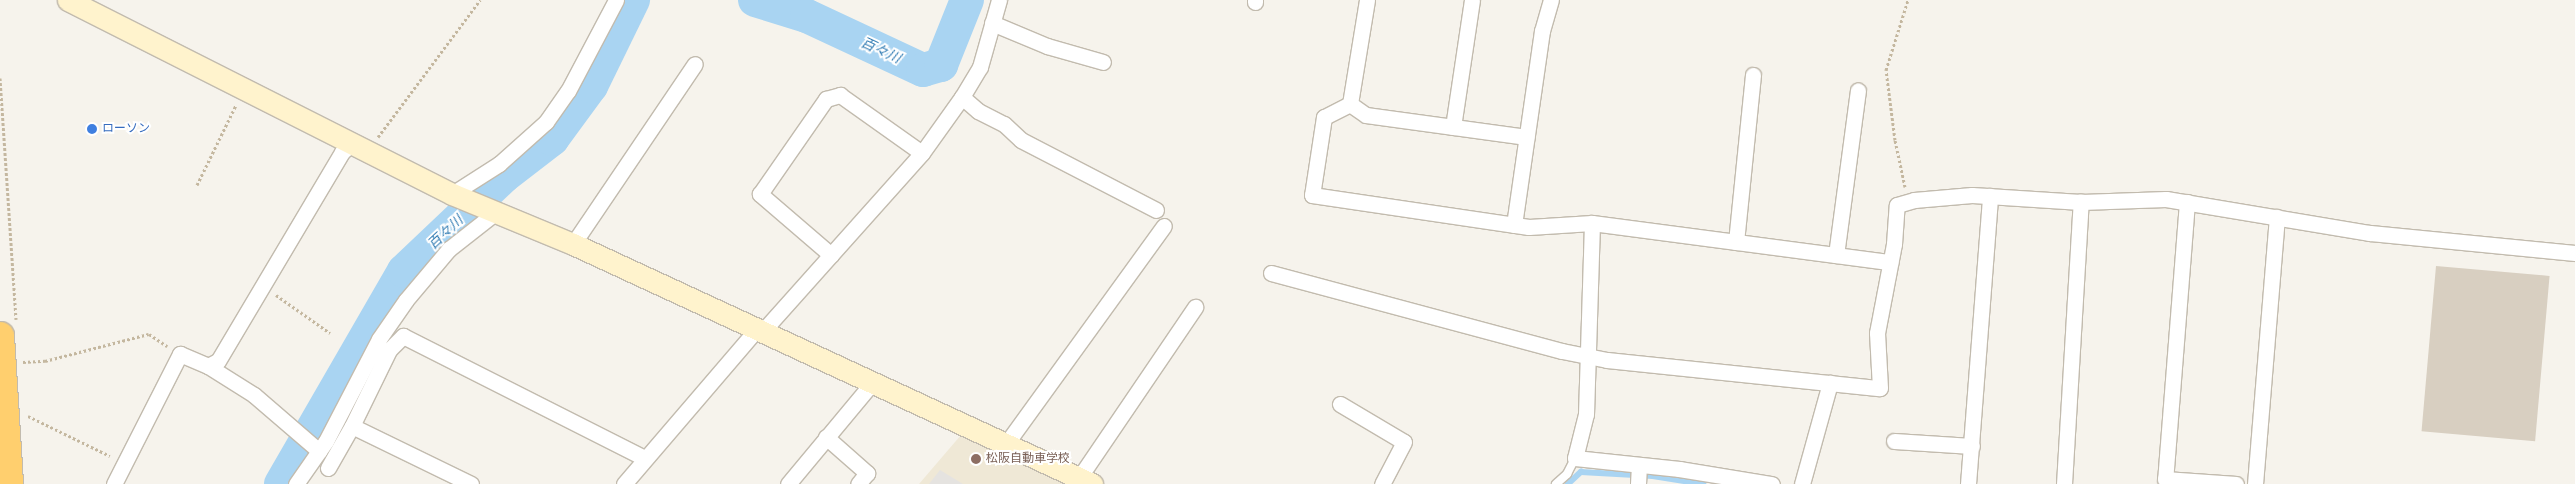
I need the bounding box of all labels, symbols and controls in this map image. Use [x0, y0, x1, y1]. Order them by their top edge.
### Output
water label: 百々川 [858, 34, 904, 66]
place label: ローソン [102, 122, 150, 136]
marker: ローソン [86, 123, 98, 135]
water label: 百々川 [424, 212, 466, 252]
place label: 松阪自動車学校 [986, 452, 1070, 466]
marker: 松阪自動車学校 [970, 453, 982, 465]

